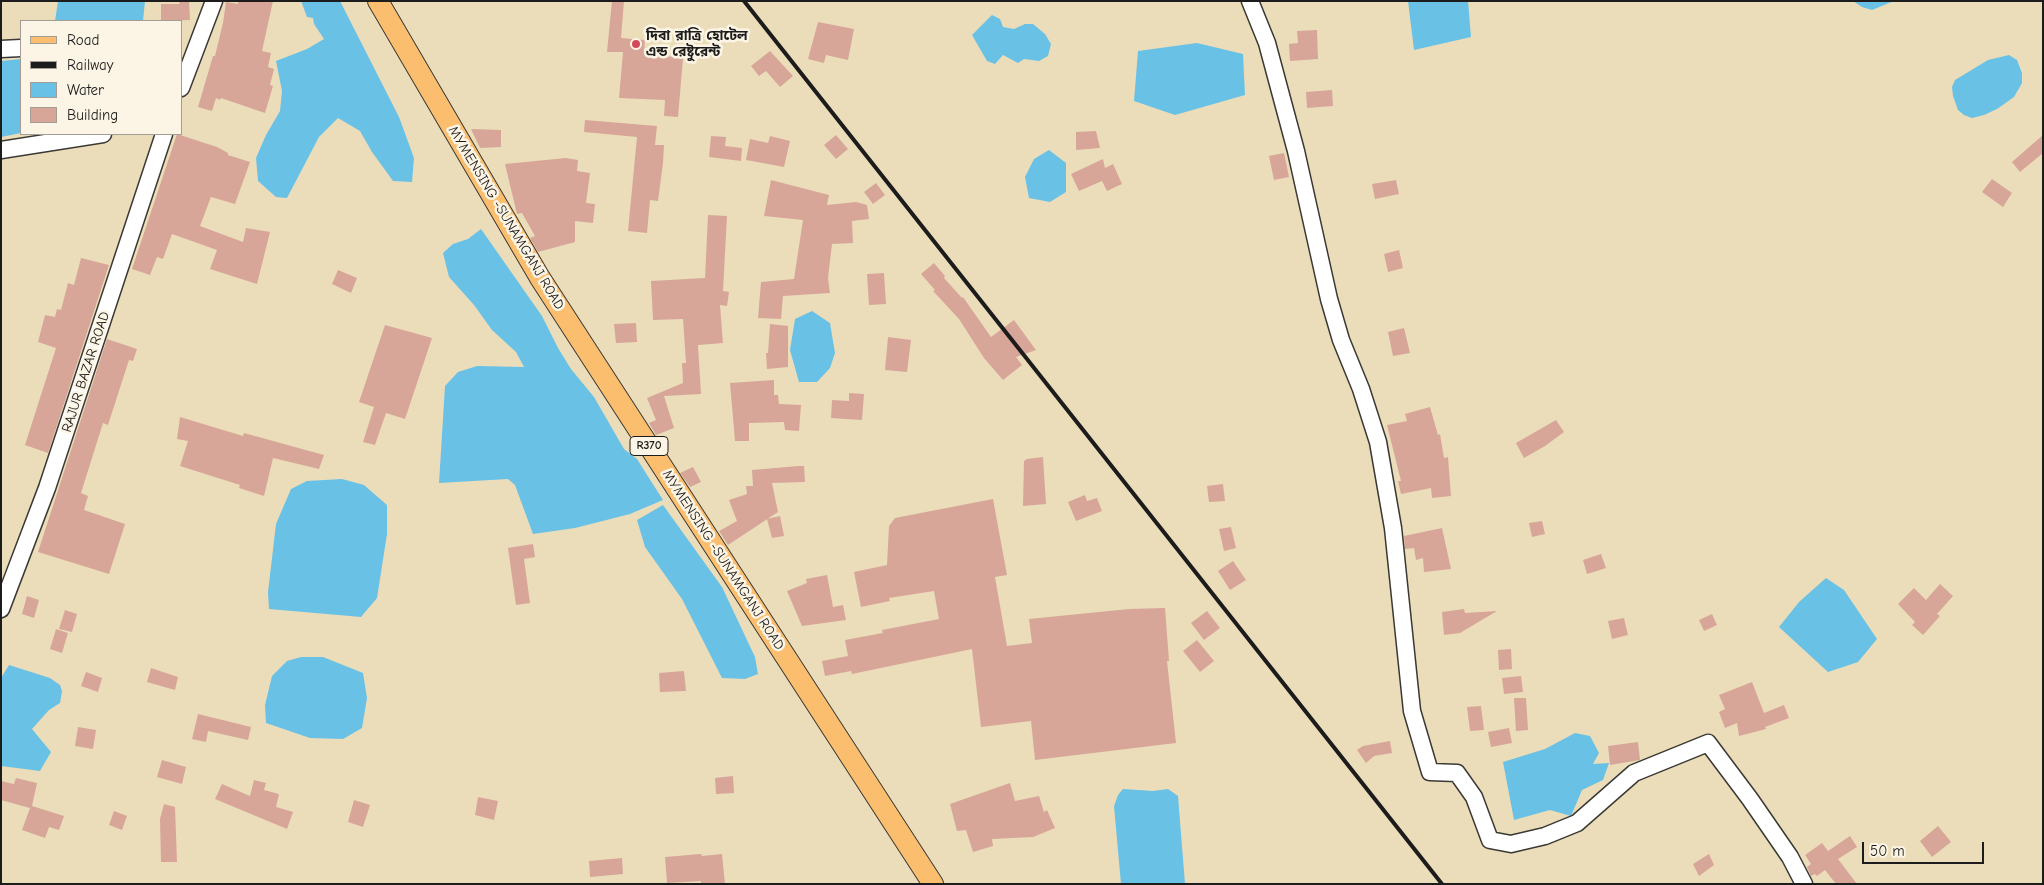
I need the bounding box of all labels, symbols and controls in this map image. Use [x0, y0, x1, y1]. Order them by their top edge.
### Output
legend [20, 20, 182, 135]
place label: দিবা রাত্রি হোটেল এন্ড রেষ্টুরেন্ট [646, 28, 748, 60]
text: Road [67, 31, 99, 49]
marker: দিবা রাত্রি হোটেল এন্ড রেষ্টুরেন্ট [630, 38, 642, 50]
text: Railway [67, 56, 113, 74]
text: Water [67, 81, 104, 99]
text: Building [67, 106, 118, 124]
street label: MYMENSING -SUNAMGANJ ROAD [444, 123, 568, 313]
street label: RAJUR BAZAR ROAD [59, 310, 113, 434]
road number: R370 [630, 436, 668, 456]
street label: MYMENSING -SUNAMGANJ ROAD [658, 467, 788, 653]
scale bar [1864, 832, 1986, 864]
text: 50 m [1870, 842, 1905, 860]

